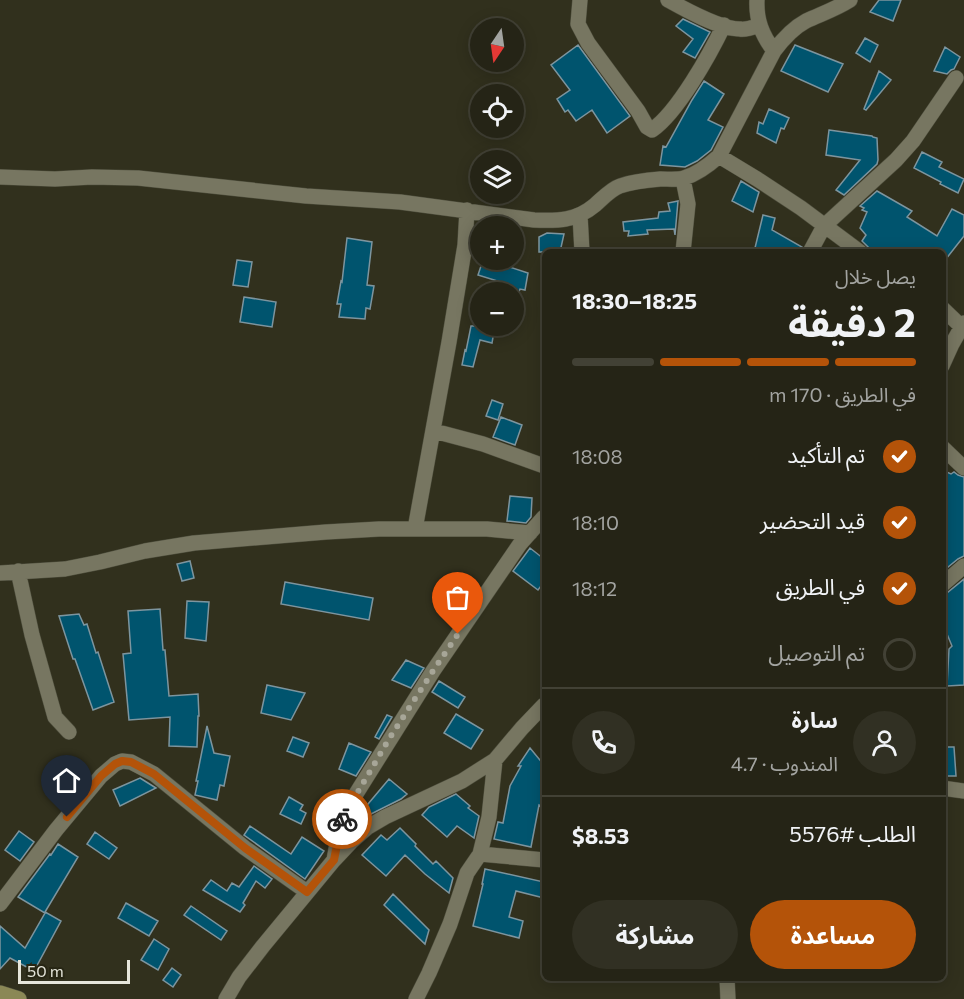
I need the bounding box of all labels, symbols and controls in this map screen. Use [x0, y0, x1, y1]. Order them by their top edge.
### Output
north arrow [470, 18, 524, 72]
map controls [470, 18, 524, 336]
button: locate [470, 84, 524, 138]
button: layers [470, 150, 524, 204]
button: + [470, 216, 524, 270]
text: يصل خلال [835, 264, 916, 288]
button: − [470, 282, 524, 336]
text: 18:25–18:30 [572, 287, 697, 314]
text: 2 دقيقة [788, 297, 916, 345]
text: في الطريق · 170 m [769, 382, 916, 406]
icon: check [883, 440, 916, 473]
text: تم التأكيد [787, 441, 865, 468]
text: 18:08 [572, 444, 623, 468]
icon: check [883, 506, 916, 539]
text: قيد التحضير [760, 507, 865, 534]
text: 18:10 [572, 510, 619, 534]
pin [432, 572, 483, 634]
icon: check [883, 572, 916, 605]
text: في الطريق [776, 573, 865, 600]
text: 18:12 [572, 576, 617, 600]
icon: bag [441, 581, 474, 614]
text: تم التوصيل [768, 639, 865, 666]
text: سارة [792, 706, 838, 733]
button: phone [572, 711, 635, 774]
button: person [853, 711, 916, 774]
text: المندوب · 4.7 [731, 751, 838, 775]
pin [41, 755, 92, 817]
icon: home [50, 764, 83, 797]
courier [312, 789, 372, 849]
icon: bike [326, 803, 359, 836]
text: الطلب #5576 [789, 820, 916, 847]
text: $8.53 [572, 822, 629, 849]
button: مشاركة [572, 900, 738, 969]
button: مساعدة [750, 900, 916, 969]
scale bar [18, 957, 130, 984]
text: 50 m [27, 961, 64, 980]

